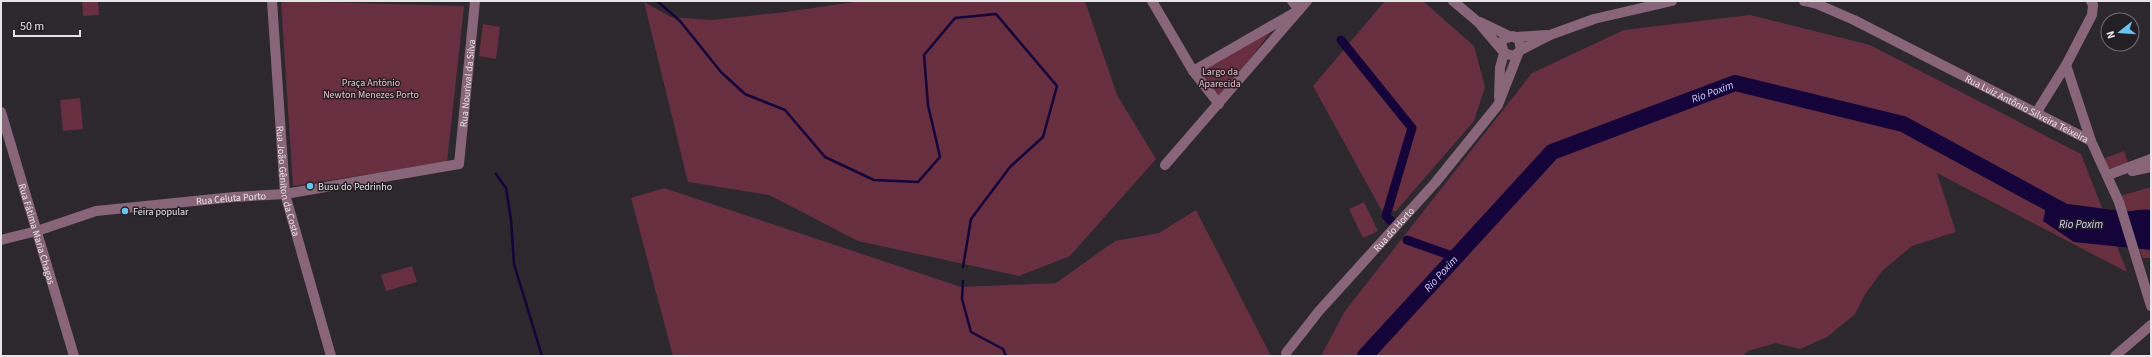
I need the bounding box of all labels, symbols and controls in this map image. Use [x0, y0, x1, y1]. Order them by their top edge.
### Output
scale bar [14, 12, 80, 38]
north arrow [2100, 12, 2140, 52]
text: 50 m [20, 18, 44, 35]
text: N [2103, 29, 2119, 40]
street label: Rua Nourival da Silva [457, 39, 479, 128]
park label: Largo da Aparecida [1199, 65, 1241, 91]
street label: Rua Luiz Antônio Silveira Teixeira [1962, 72, 2091, 147]
park label: Praça Antônio Newton Menezes Porto [323, 76, 419, 102]
water label: Rio Poxim [1689, 77, 1736, 107]
street label: Rua João Gêniton da Costa [272, 125, 303, 238]
place label: Busu do Pedrinho [318, 180, 392, 194]
marker: Busu do Pedrinho [305, 181, 315, 191]
street label: Rua Fátima Maria Chagas [15, 182, 58, 286]
street label: Rua Celuta Porto [195, 189, 266, 209]
place label: Feira popular [133, 205, 189, 219]
street label: Rua do Horto [1370, 205, 1418, 255]
marker: Feira popular [120, 206, 130, 216]
water label: Rio Poxim [2059, 217, 2103, 232]
water label: Rio Poxim [1421, 252, 1462, 295]

